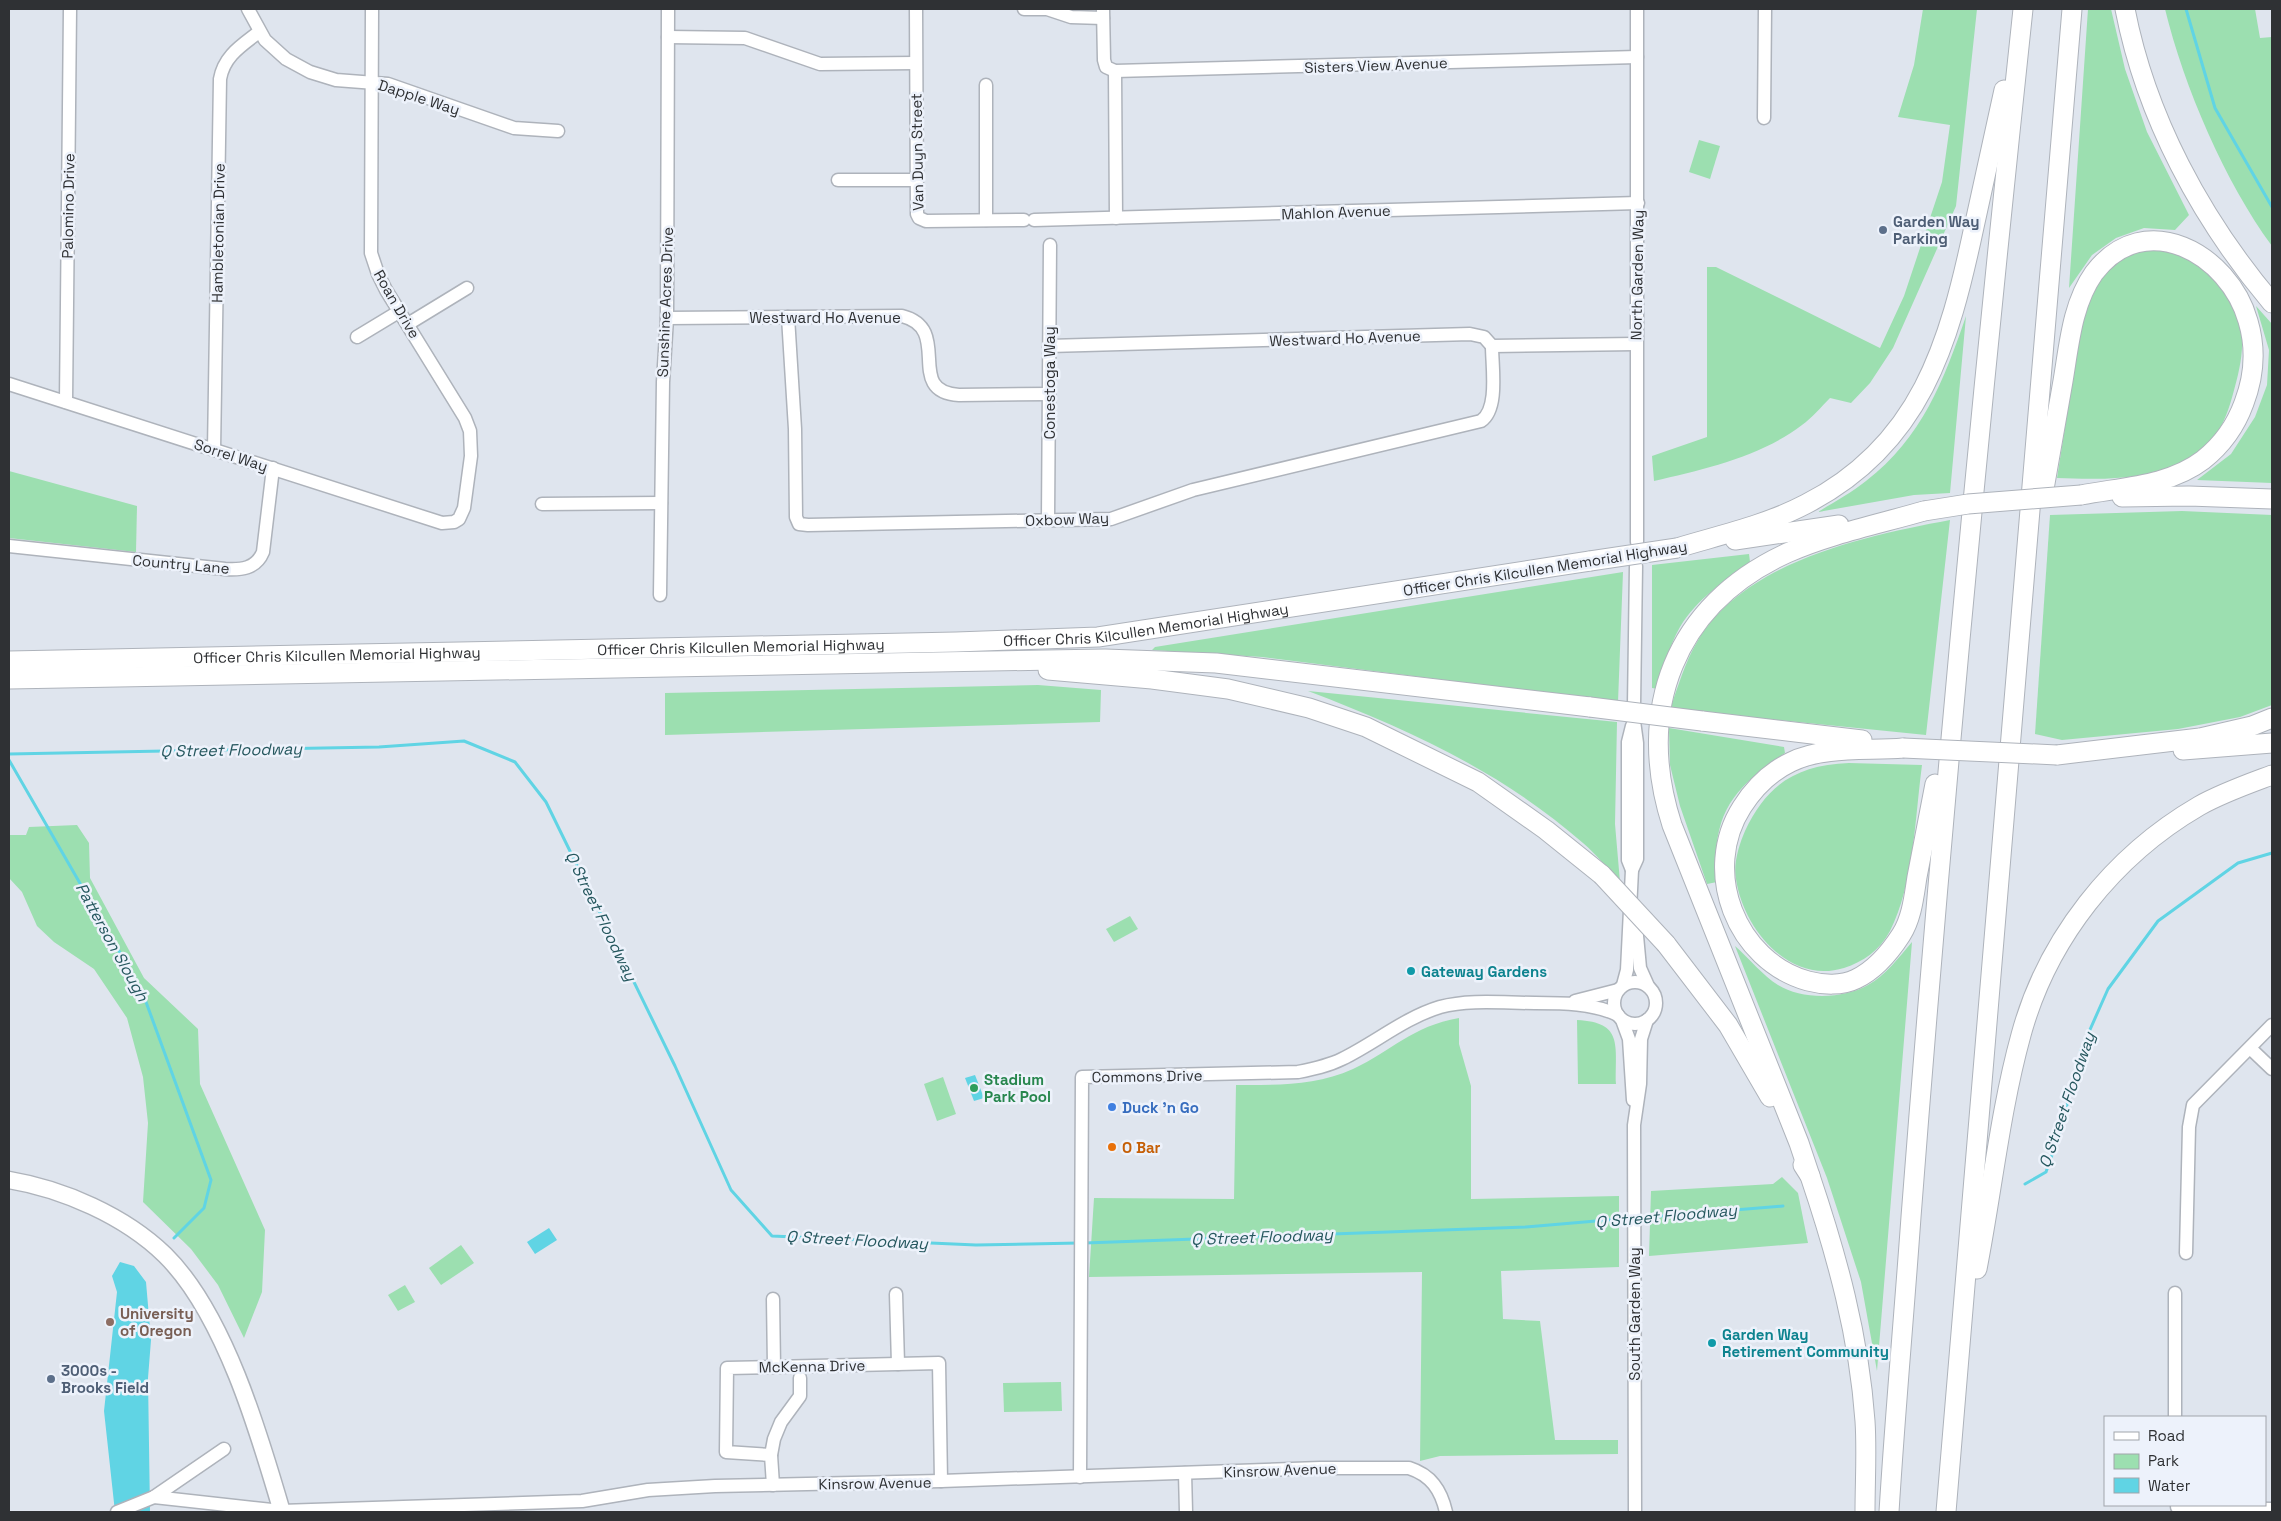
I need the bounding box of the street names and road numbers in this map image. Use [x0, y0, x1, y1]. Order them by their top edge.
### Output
street label: Sisters View Avenue [1304, 53, 1448, 77]
street label: Dapple Way [376, 75, 462, 119]
street label: Van Duyn Street [906, 93, 928, 211]
street label: Palomino Drive [58, 153, 78, 259]
street label: Hambletonian Drive [207, 163, 229, 303]
street label: Mahlon Avenue [1281, 201, 1391, 223]
street label: North Garden Way [1626, 209, 1648, 341]
street label: Sunshine Acres Drive [653, 226, 677, 378]
street label: Roan Drive [370, 266, 424, 342]
street label: Westward Ho Avenue [749, 308, 901, 327]
street label: Conestoga Way [1040, 326, 1059, 440]
street label: Westward Ho Avenue [1269, 326, 1421, 350]
street label: Sorrel Way [192, 434, 270, 476]
street label: Oxbow Way [1025, 508, 1109, 530]
street label: Officer Chris Kilcullen Memorial Highway [1402, 536, 1688, 600]
street label: Country Lane [132, 550, 231, 578]
street label: Officer Chris Kilcullen Memorial Highway [1003, 598, 1290, 650]
street label: Officer Chris Kilcullen Memorial Highway [597, 634, 885, 659]
street label: Officer Chris Kilcullen Memorial Highway [193, 642, 481, 667]
street label: Commons Drive [1091, 1066, 1203, 1086]
street label: South Garden Way [1625, 1247, 1644, 1381]
street label: McKenna Drive [759, 1356, 866, 1376]
street label: Kinsrow Avenue [1223, 1459, 1337, 1481]
street label: Kinsrow Avenue [818, 1473, 932, 1493]

